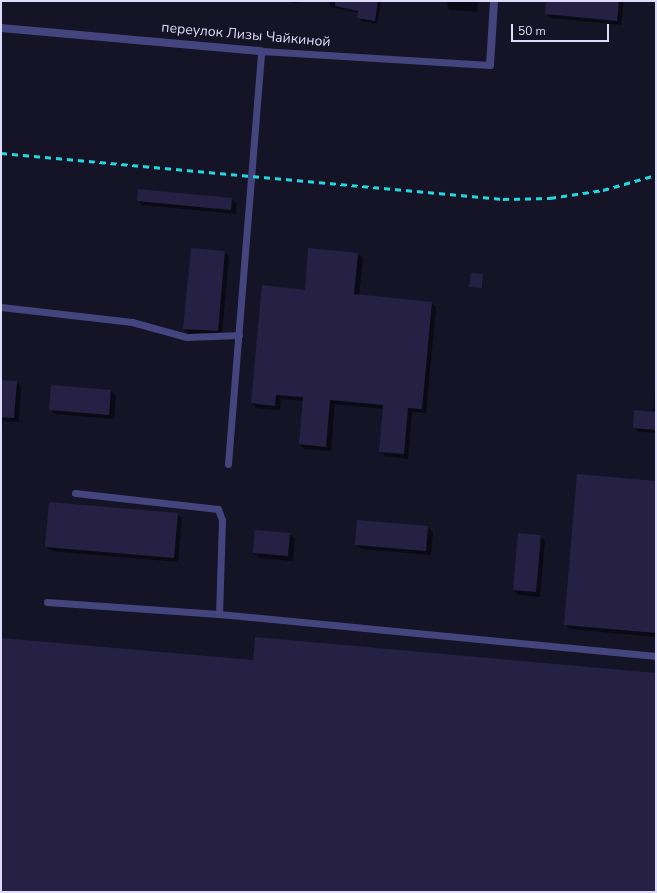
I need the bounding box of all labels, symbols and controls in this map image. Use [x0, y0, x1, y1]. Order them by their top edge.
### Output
scale bar [513, 16, 611, 42]
street label: переулок Лизы Чайкиной [161, 19, 331, 51]
text: 50 m [518, 23, 546, 39]

